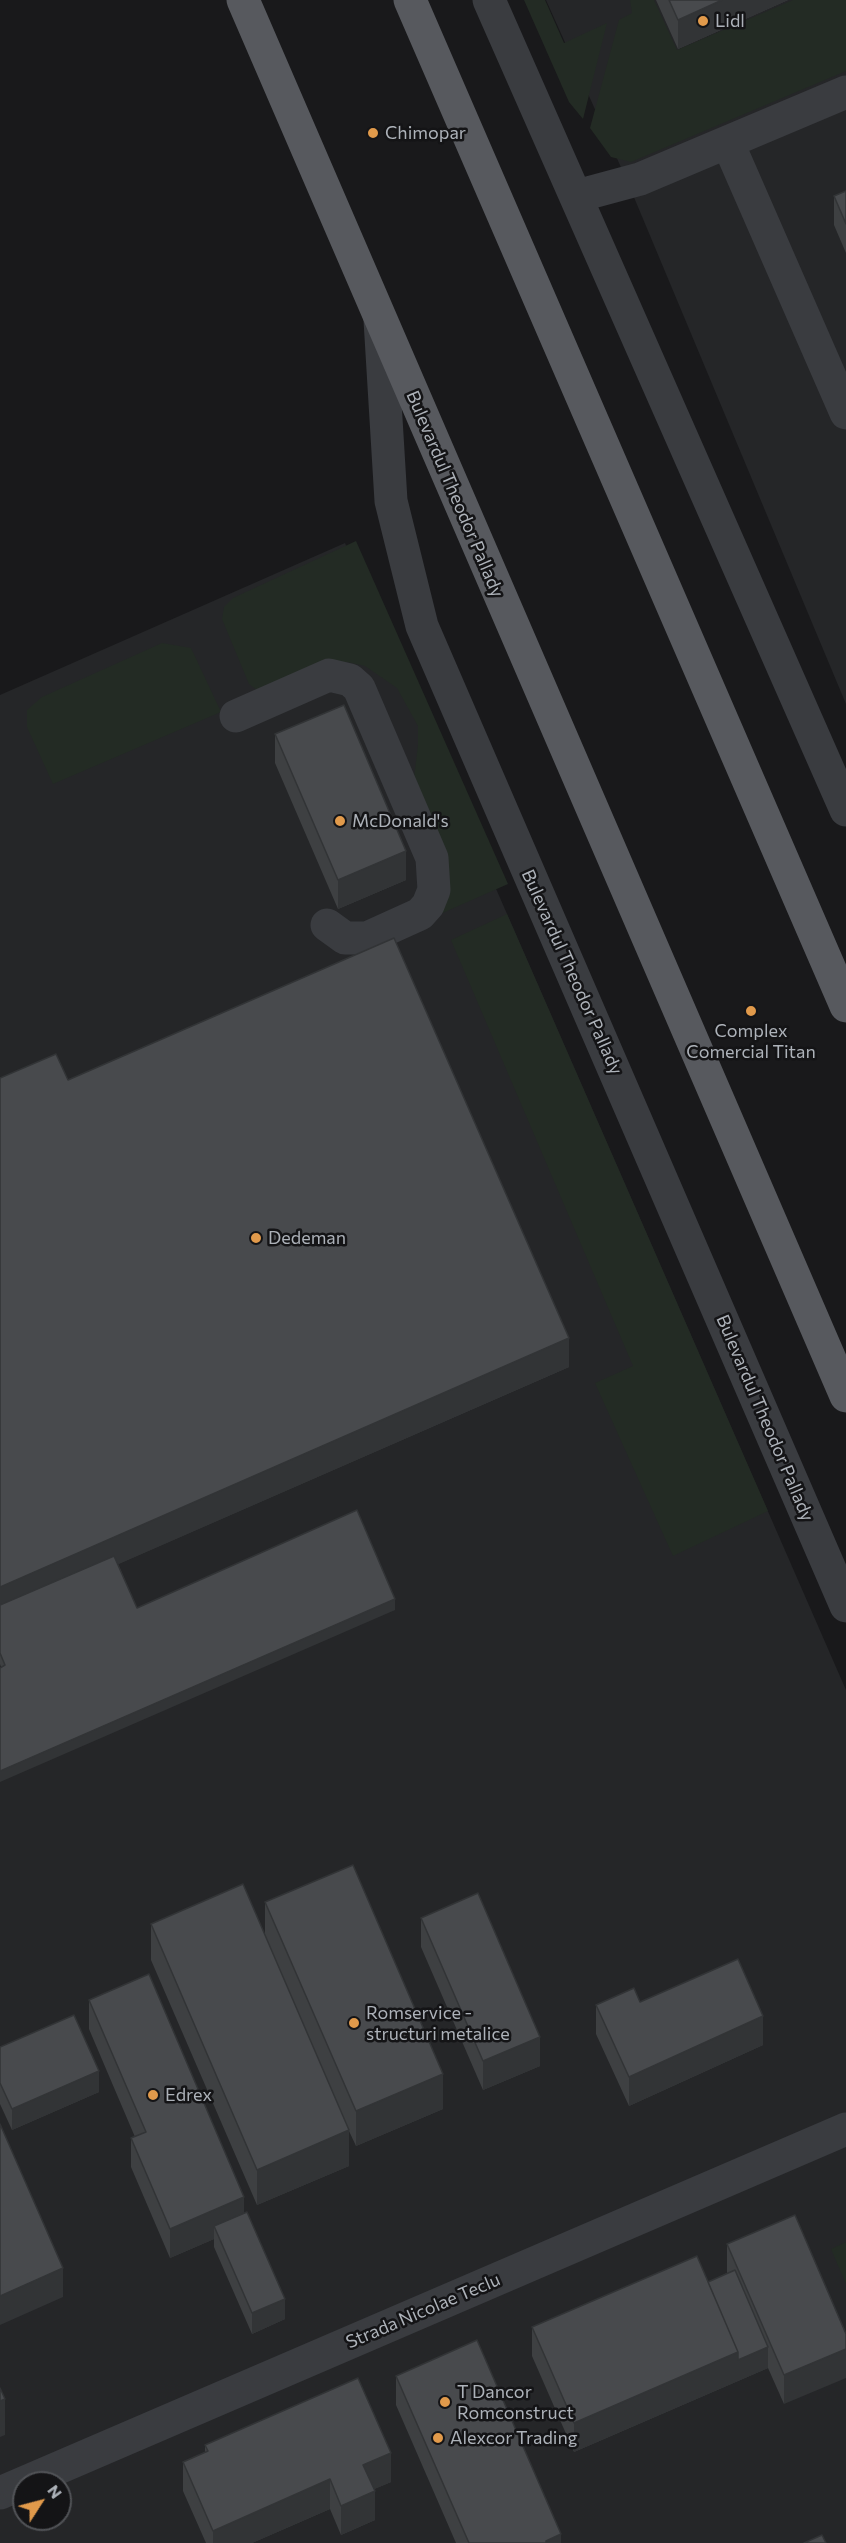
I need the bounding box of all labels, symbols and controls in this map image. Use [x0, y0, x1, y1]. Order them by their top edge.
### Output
place label: Lidl [715, 10, 745, 32]
marker: Lidl [696, 14, 710, 28]
place label: Chimopar [385, 122, 466, 144]
marker: Chimopar [366, 126, 380, 140]
street label: Bulevardul Theodor Pallady [402, 388, 508, 600]
place label: McDonald's [352, 810, 449, 832]
marker: McDonald's [333, 814, 347, 828]
street label: Bulevardul Theodor Pallady [517, 866, 627, 1078]
marker: Complex Comercial Titan [744, 1004, 758, 1018]
place label: Complex Comercial Titan [686, 1020, 816, 1062]
place label: Dedeman [268, 1227, 346, 1249]
marker: Dedeman [249, 1231, 263, 1245]
street label: Bulevardul Theodor Pallady [712, 1312, 818, 1524]
place label: Romservice - structuri metalice [366, 2002, 510, 2044]
marker: Romservice - structuri metalice [347, 2016, 361, 2030]
place label: Edrex [165, 2084, 212, 2106]
marker: Edrex [146, 2088, 160, 2102]
street label: Strada Nicolae Teclu [343, 2269, 503, 2353]
place label: T Dancor Romconstruct [457, 2381, 574, 2424]
marker: T Dancor Romconstruct [438, 2395, 452, 2409]
place label: Alexcor Trading [450, 2427, 577, 2449]
marker: Alexcor Trading [431, 2431, 445, 2445]
north arrow [12, 2471, 72, 2531]
text: N [44, 2481, 67, 2502]

